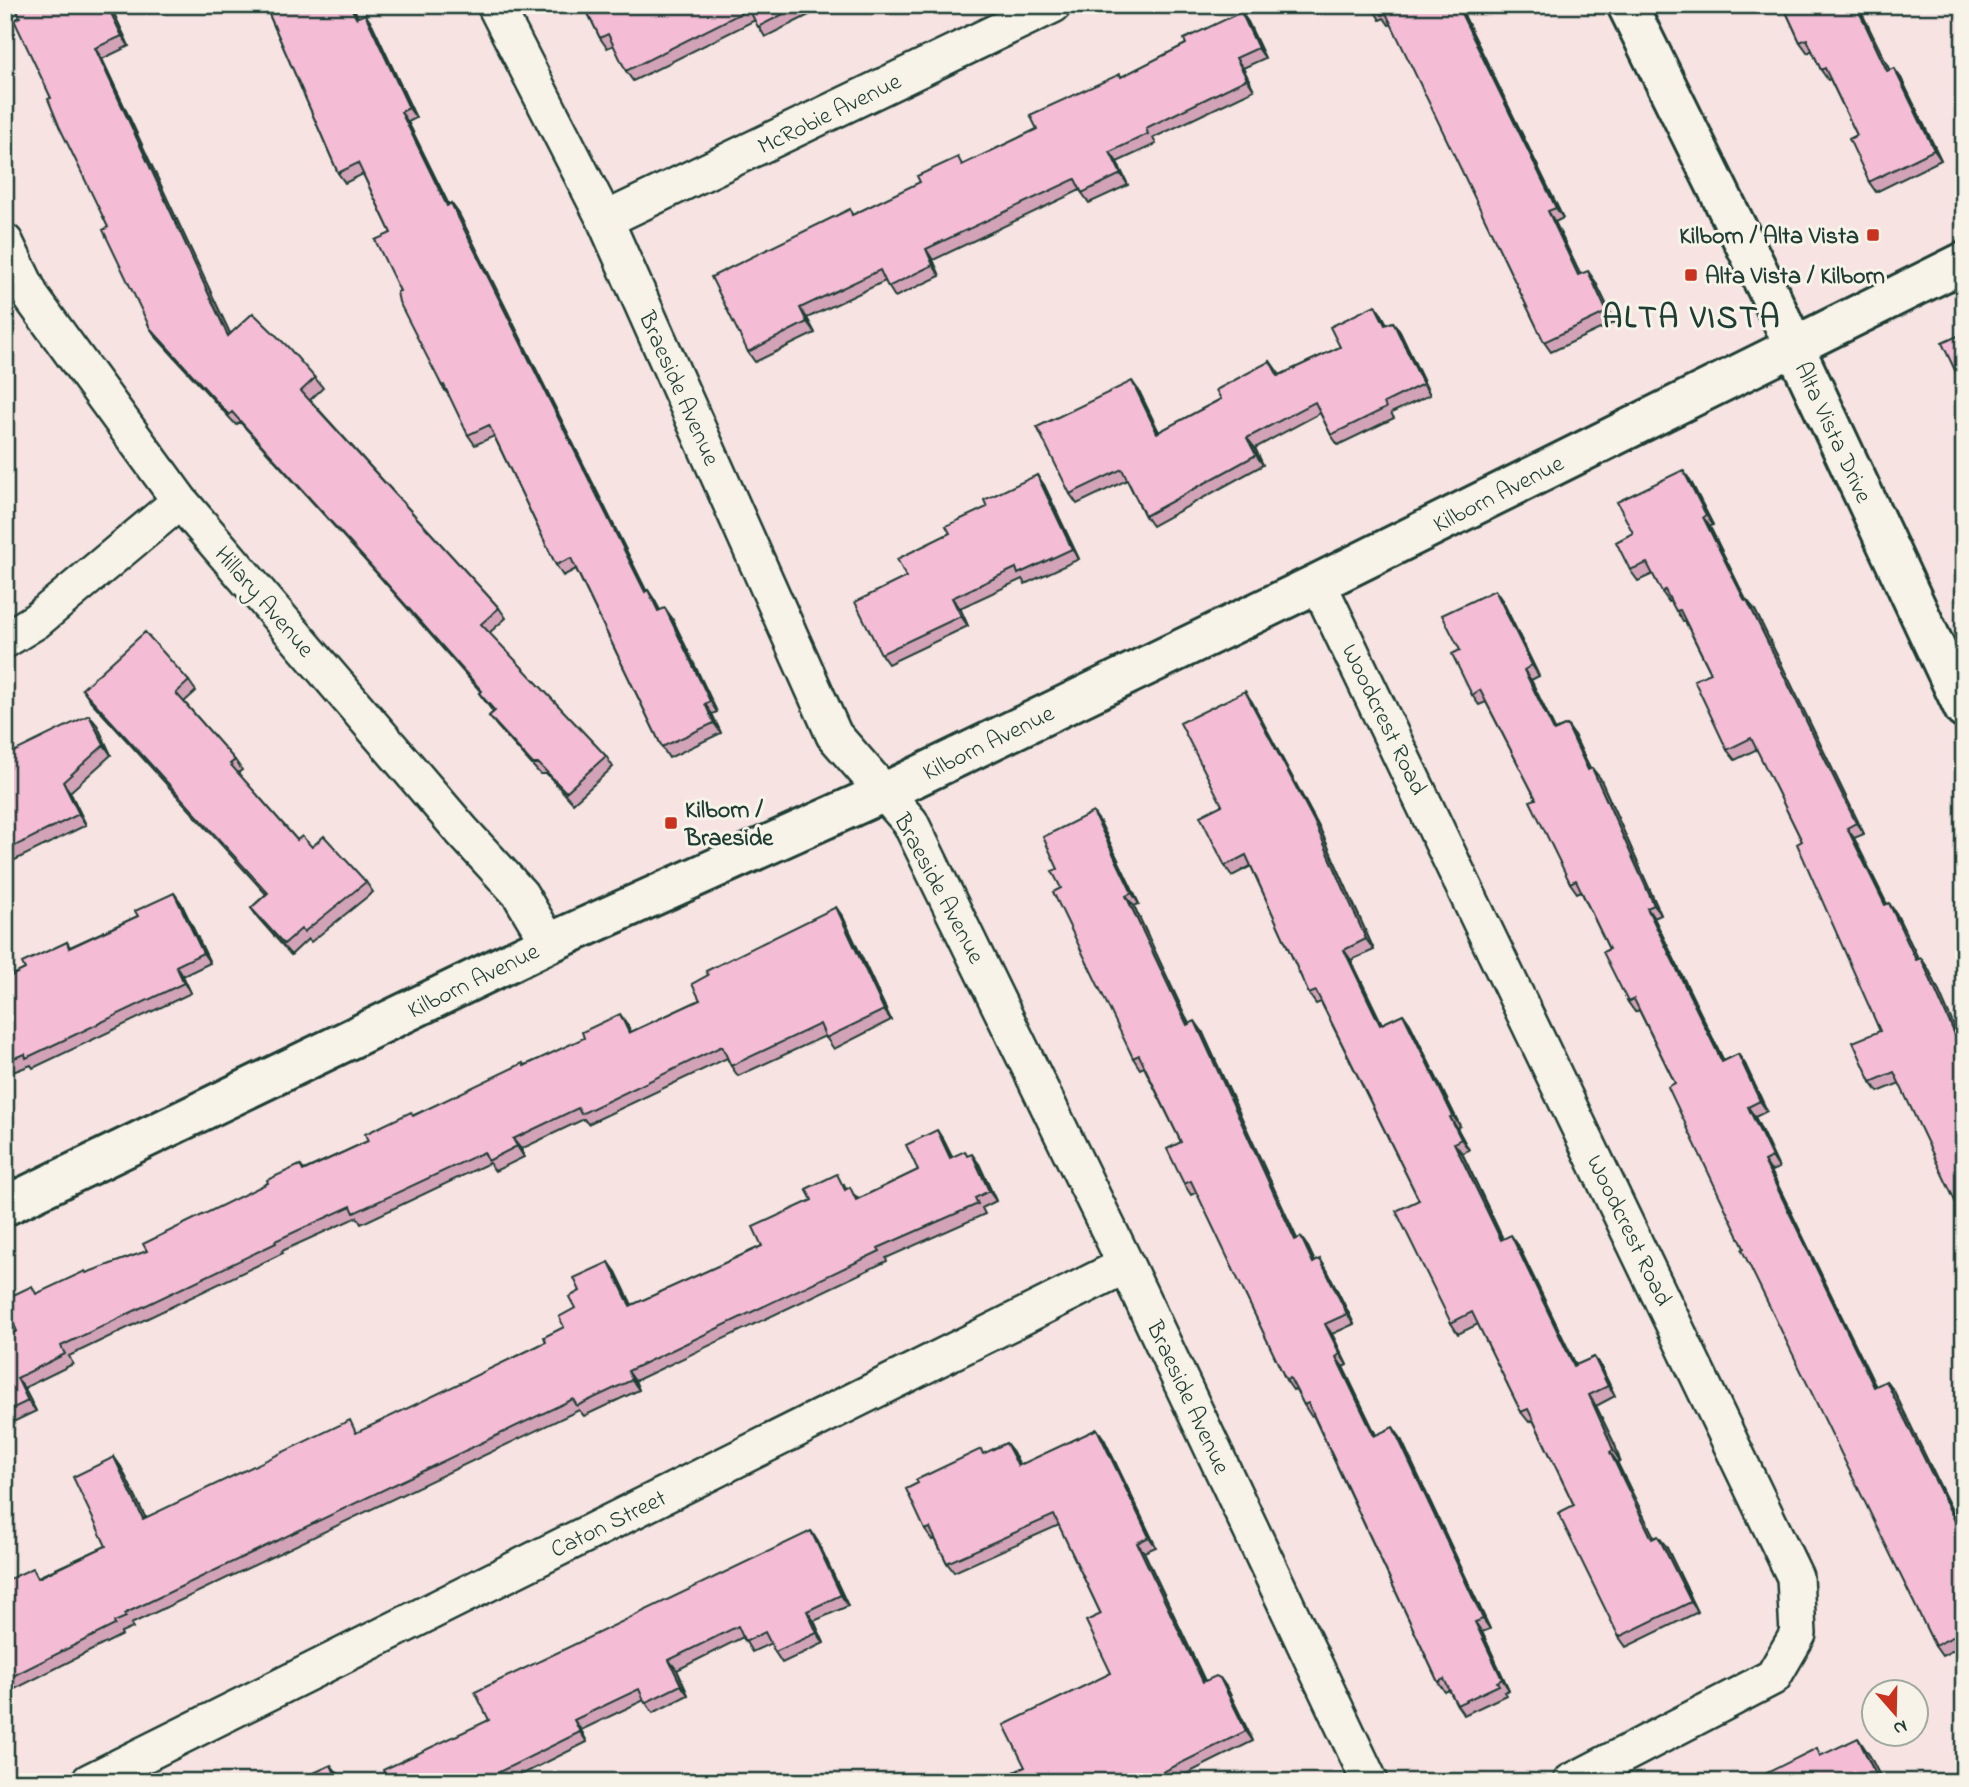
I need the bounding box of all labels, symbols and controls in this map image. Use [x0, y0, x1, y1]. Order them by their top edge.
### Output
street label: McRobie Avenue [752, 65, 908, 165]
place label: Kilborn / Alta Vista [1679, 220, 1859, 255]
marker: Kilborn / Alta Vista [1865, 227, 1881, 243]
place label: Alta Vista / Kilborn [1705, 260, 1885, 295]
marker: Alta Vista / Kilborn [1683, 267, 1699, 283]
district label: ALTA VISTA [1603, 296, 1781, 343]
street label: Braeside Avenue [628, 305, 728, 472]
street label: Alta Vista Drive [1784, 357, 1880, 510]
street label: Kilborn Avenue [1428, 447, 1571, 543]
street label: Hillary Avenue [204, 539, 322, 667]
street label: Woodcrest Road [1331, 639, 1435, 802]
street label: Kilborn Avenue [918, 697, 1061, 791]
place label: Kilborn / Braeside [684, 794, 774, 857]
street label: Braeside Avenue [883, 807, 992, 971]
marker: Kilborn / Braeside [663, 815, 679, 831]
street label: Kilborn Avenue [403, 935, 546, 1029]
street label: Woodcrest Road [1576, 1150, 1680, 1313]
street label: Braeside Avenue [1135, 1315, 1238, 1481]
street label: Caton Street [545, 1482, 673, 1568]
north arrow [1860, 1678, 1930, 1748]
text: N [1889, 1712, 1911, 1742]

